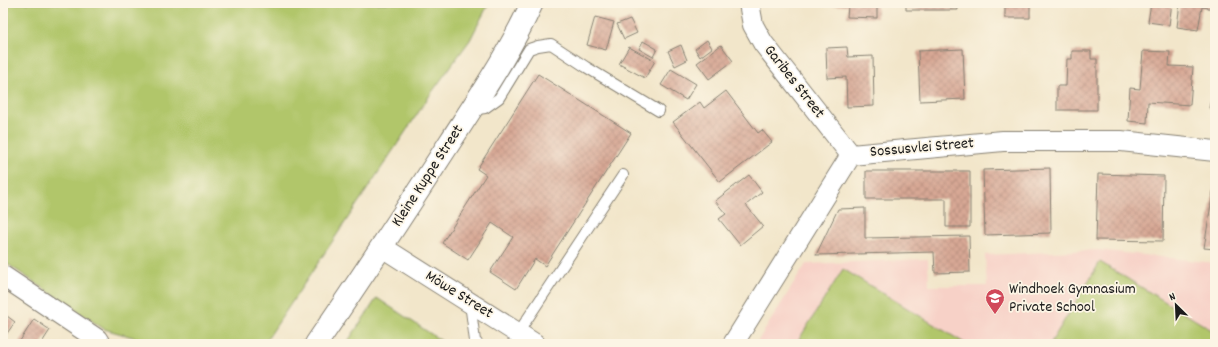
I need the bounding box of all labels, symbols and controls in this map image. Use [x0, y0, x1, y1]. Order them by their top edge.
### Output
street label: Garibes Street [758, 40, 830, 124]
street label: Kleine Kuppe Street [386, 120, 470, 232]
street label: Sossusvlei Street [869, 132, 975, 164]
street label: Möwe Street [421, 265, 498, 325]
place label: Windhoek Gymnasium Private School [1009, 278, 1136, 319]
north arrow [1156, 285, 1196, 325]
school or university icon: Windhoek Gymnasium Private School [984, 287, 1006, 315]
text: N [1167, 289, 1179, 306]

